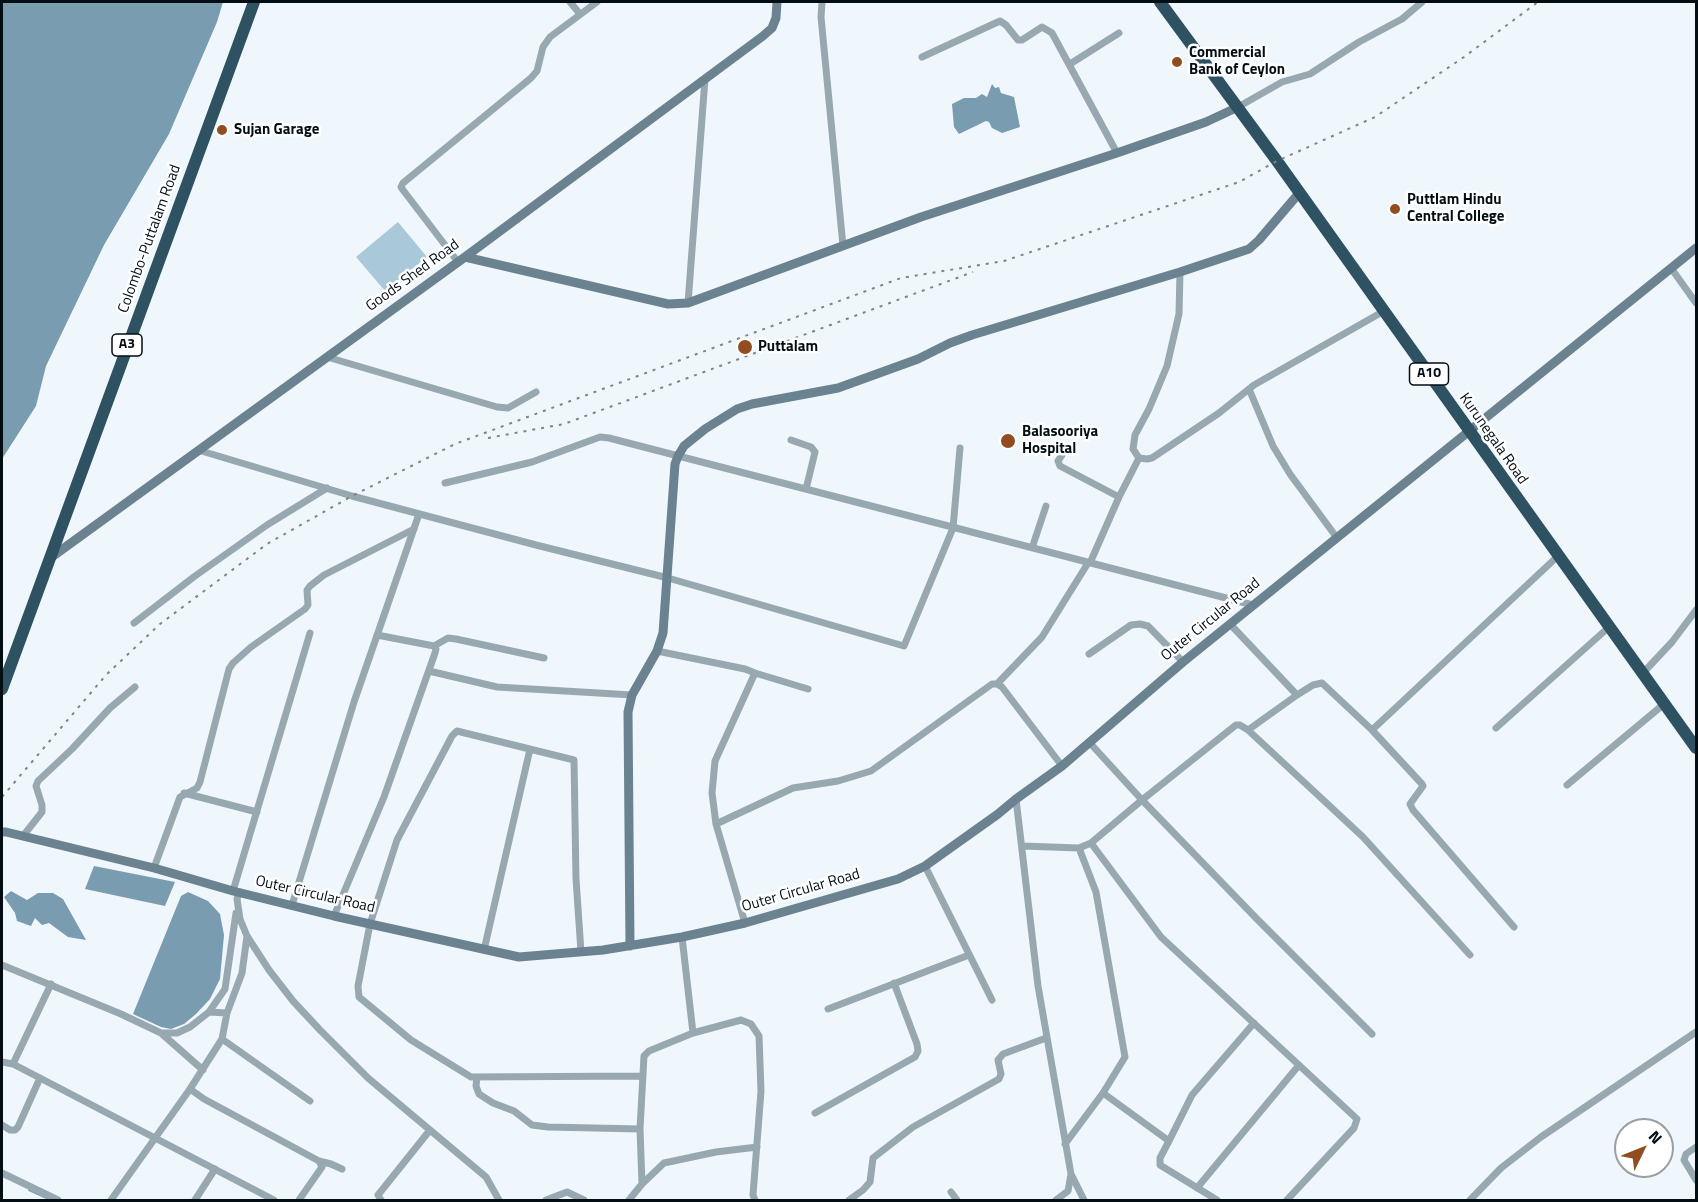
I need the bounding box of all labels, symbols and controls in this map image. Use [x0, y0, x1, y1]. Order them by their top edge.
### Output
place label: Commercial Bank of Ceylon [1189, 44, 1285, 79]
marker: Commercial Bank of Ceylon [1170, 55, 1184, 69]
place label: Sujan Garage [234, 121, 319, 139]
marker: Sujan Garage [215, 123, 229, 137]
street label: Colombo-Puttalam Road [115, 162, 185, 316]
place label: Puttlam Hindu Central College [1407, 191, 1504, 226]
marker: Puttlam Hindu Central College [1388, 202, 1402, 216]
street label: Goods Shed Road [363, 236, 463, 316]
road number: A3 [112, 334, 142, 356]
marker: Puttalam [736, 338, 754, 356]
place label: Puttalam [758, 338, 818, 356]
road number: A10 [1410, 363, 1448, 385]
street label: Kurunegala Road [1455, 390, 1531, 488]
place label: Balasooriya Hospital [1022, 423, 1098, 458]
marker: Balasooriya Hospital [999, 432, 1017, 450]
street label: Outer Circular Road [1158, 575, 1264, 665]
street label: Outer Circular Road [740, 866, 862, 916]
street label: Outer Circular Road [253, 872, 377, 918]
north arrow [1614, 1118, 1674, 1178]
text: N [1643, 1125, 1668, 1149]

